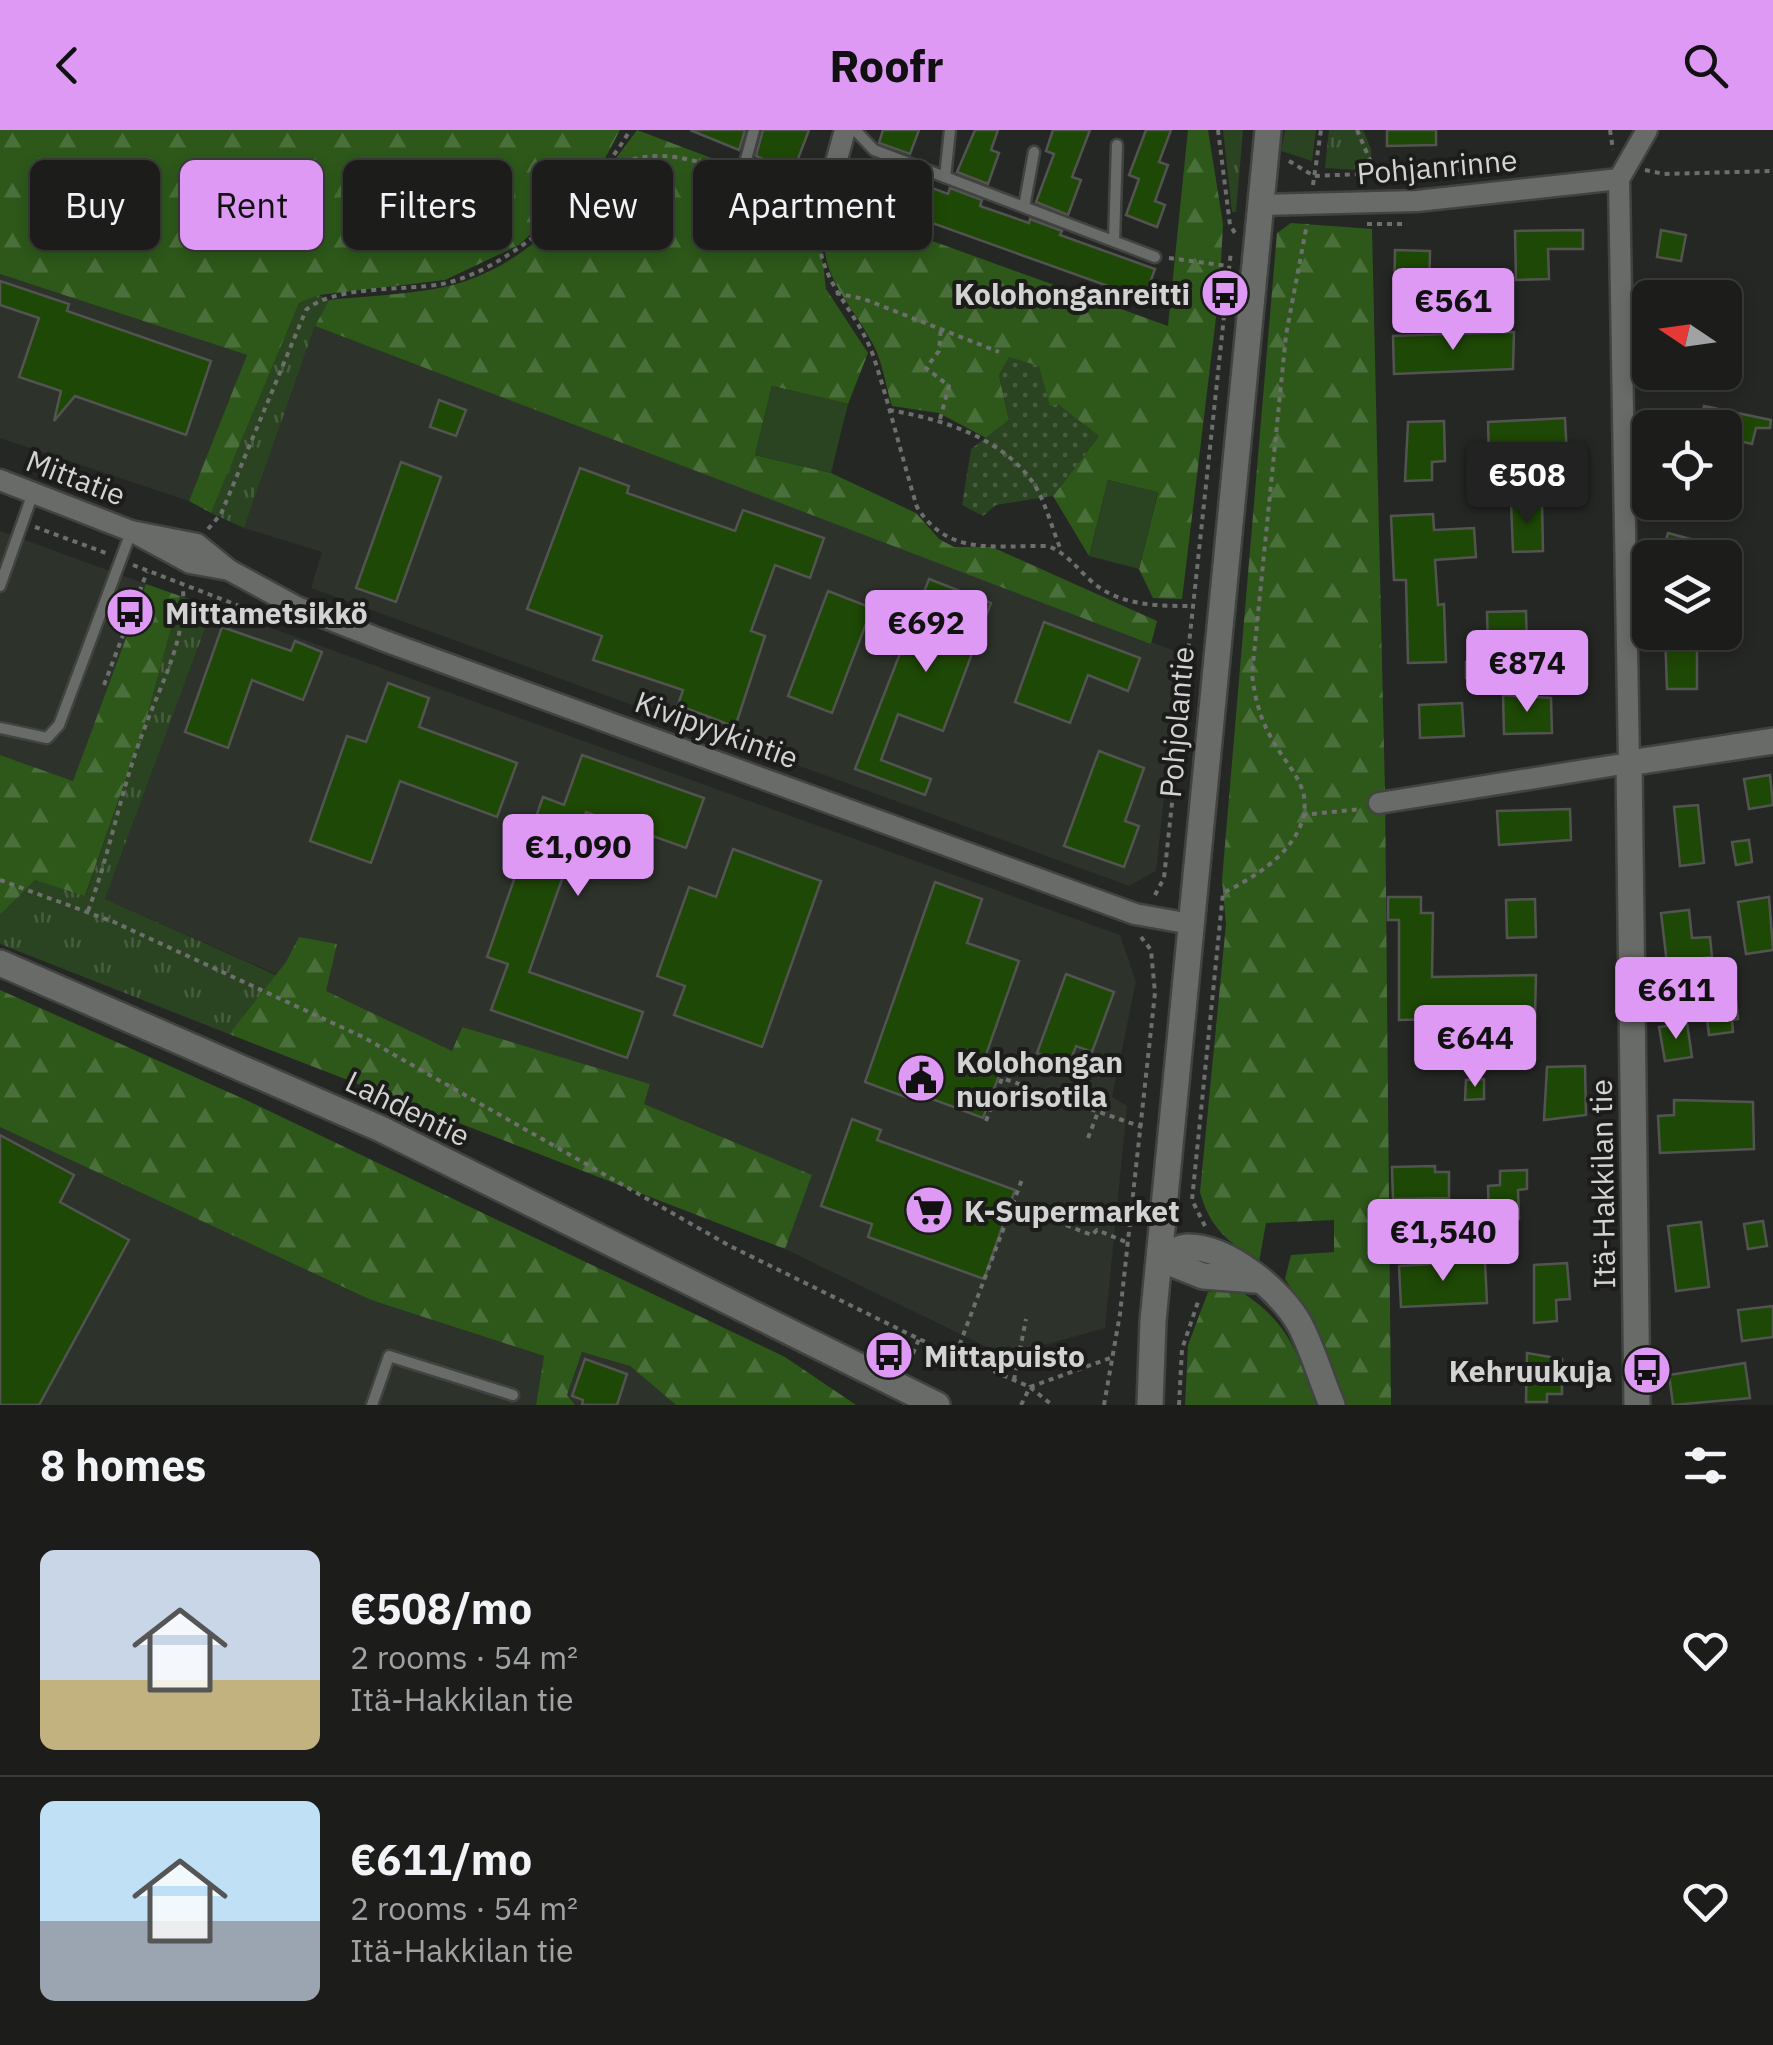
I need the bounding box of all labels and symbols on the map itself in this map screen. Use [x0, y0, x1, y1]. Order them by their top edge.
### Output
street label: Pohjanrinne [1355, 140, 1519, 192]
bus stop icon: Kolohonganreitti [1199, 267, 1251, 319]
pin: €561 [1394, 268, 1512, 353]
place label: Kolohonganreitti [954, 274, 1190, 313]
north arrow [1632, 280, 1742, 390]
street label: Mittatie [21, 440, 131, 514]
pin: €508 [1468, 442, 1586, 527]
bus stop icon: Mittametsikkö [104, 586, 156, 638]
pin: €692 [867, 590, 985, 675]
place label: Mittametsikkö [165, 593, 368, 632]
pin: €874 [1468, 630, 1586, 715]
street label: Pohjolantie [1150, 645, 1202, 799]
street label: Kivipyykintie [630, 681, 804, 777]
pin: €1,090 [497, 814, 659, 899]
pin: €611 [1617, 957, 1735, 1042]
pin: €644 [1416, 1005, 1534, 1090]
place label: Kolohongan nuorisotila [956, 1042, 1123, 1115]
public building icon: Kolohongan nuorisotila [895, 1052, 947, 1104]
street label: Lahdentie [339, 1061, 477, 1155]
street label: Itä-Hakkilan tie [1581, 1079, 1623, 1289]
supermarket icon: K-Supermarket [903, 1184, 955, 1236]
place label: K-Supermarket [964, 1191, 1180, 1230]
pin: €1,540 [1362, 1199, 1524, 1284]
bus stop icon: Mittapuisto [863, 1329, 915, 1381]
place label: Mittapuisto [924, 1336, 1085, 1375]
bus stop icon: Kehruukuja [1621, 1344, 1673, 1396]
place label: Kehruukuja [1449, 1351, 1612, 1390]

